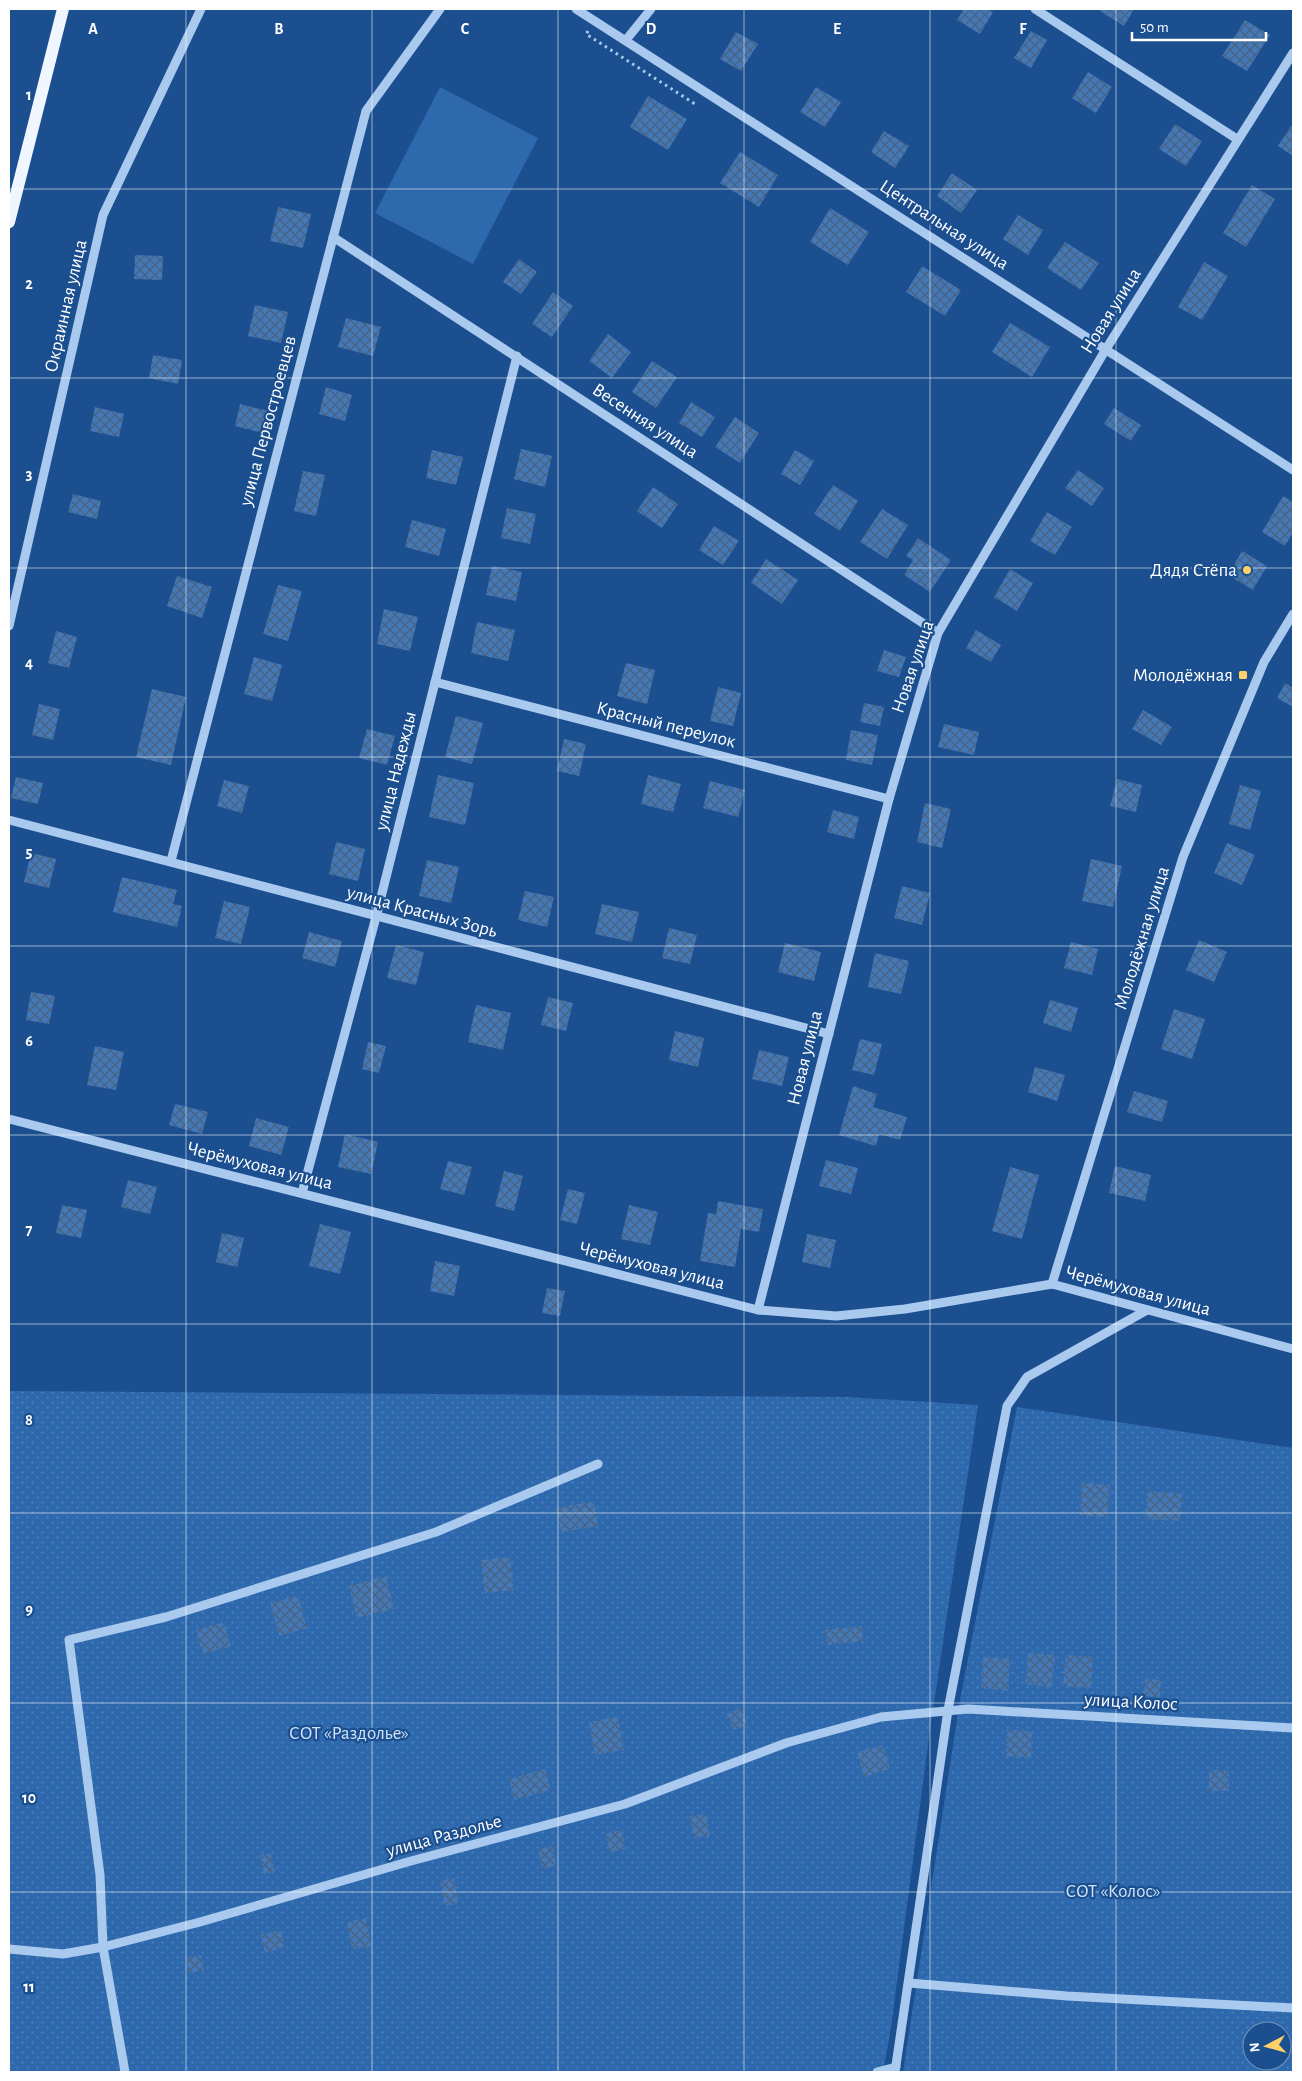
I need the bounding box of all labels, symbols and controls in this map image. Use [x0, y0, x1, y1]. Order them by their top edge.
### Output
scale bar [1132, 10, 1266, 42]
text: 50 m [1140, 20, 1169, 35]
text: A [88, 21, 98, 37]
text: B [274, 21, 284, 37]
text: C [461, 21, 470, 37]
text: D [646, 21, 657, 37]
text: E [833, 21, 841, 37]
text: F [1019, 21, 1027, 37]
text: 1 [26, 87, 32, 103]
street label: Центральная улица [876, 176, 1012, 274]
street label: Окраинная улица [42, 238, 91, 374]
street label: Новая улица [1077, 265, 1145, 357]
text: 2 [25, 276, 33, 292]
street label: улица Первостроевцев [236, 334, 300, 509]
street label: Весенняя улица [589, 380, 701, 462]
text: 3 [26, 466, 33, 482]
place label: Дядя Стёпа [1150, 561, 1237, 580]
marker: Дядя Стёпа [1241, 564, 1253, 576]
street label: Новая улица [888, 618, 938, 716]
text: 4 [25, 655, 33, 671]
place label: Молодёжная [1133, 666, 1233, 685]
marker: Молодёжная [1237, 669, 1249, 681]
street label: Красный переулок [594, 699, 738, 752]
street label: улица Надежды [372, 710, 420, 833]
text: 5 [26, 844, 33, 860]
street label: Молодёжная улица [1111, 864, 1173, 1012]
street label: улица Красных Зорь [344, 883, 499, 941]
street label: Новая улица [784, 1009, 826, 1107]
text: 6 [25, 1033, 33, 1049]
street label: Черёмуховая улица [185, 1139, 335, 1193]
text: 7 [26, 1222, 33, 1238]
street label: Черёмуховая улица [577, 1239, 727, 1293]
street label: Черёмуховая улица [1064, 1263, 1213, 1320]
text: 8 [25, 1412, 33, 1428]
text: 9 [25, 1601, 33, 1617]
street label: улица Колос [1083, 1690, 1178, 1714]
park label: СОТ «Раздолье» [289, 1724, 409, 1743]
text: 10 [22, 1790, 36, 1806]
street label: улица Раздолье [383, 1812, 504, 1861]
park label: СОТ «Колос» [1065, 1882, 1161, 1901]
text: 11 [23, 1979, 35, 1995]
north arrow [1242, 2021, 1292, 2071]
text: N [1248, 2042, 1263, 2053]

